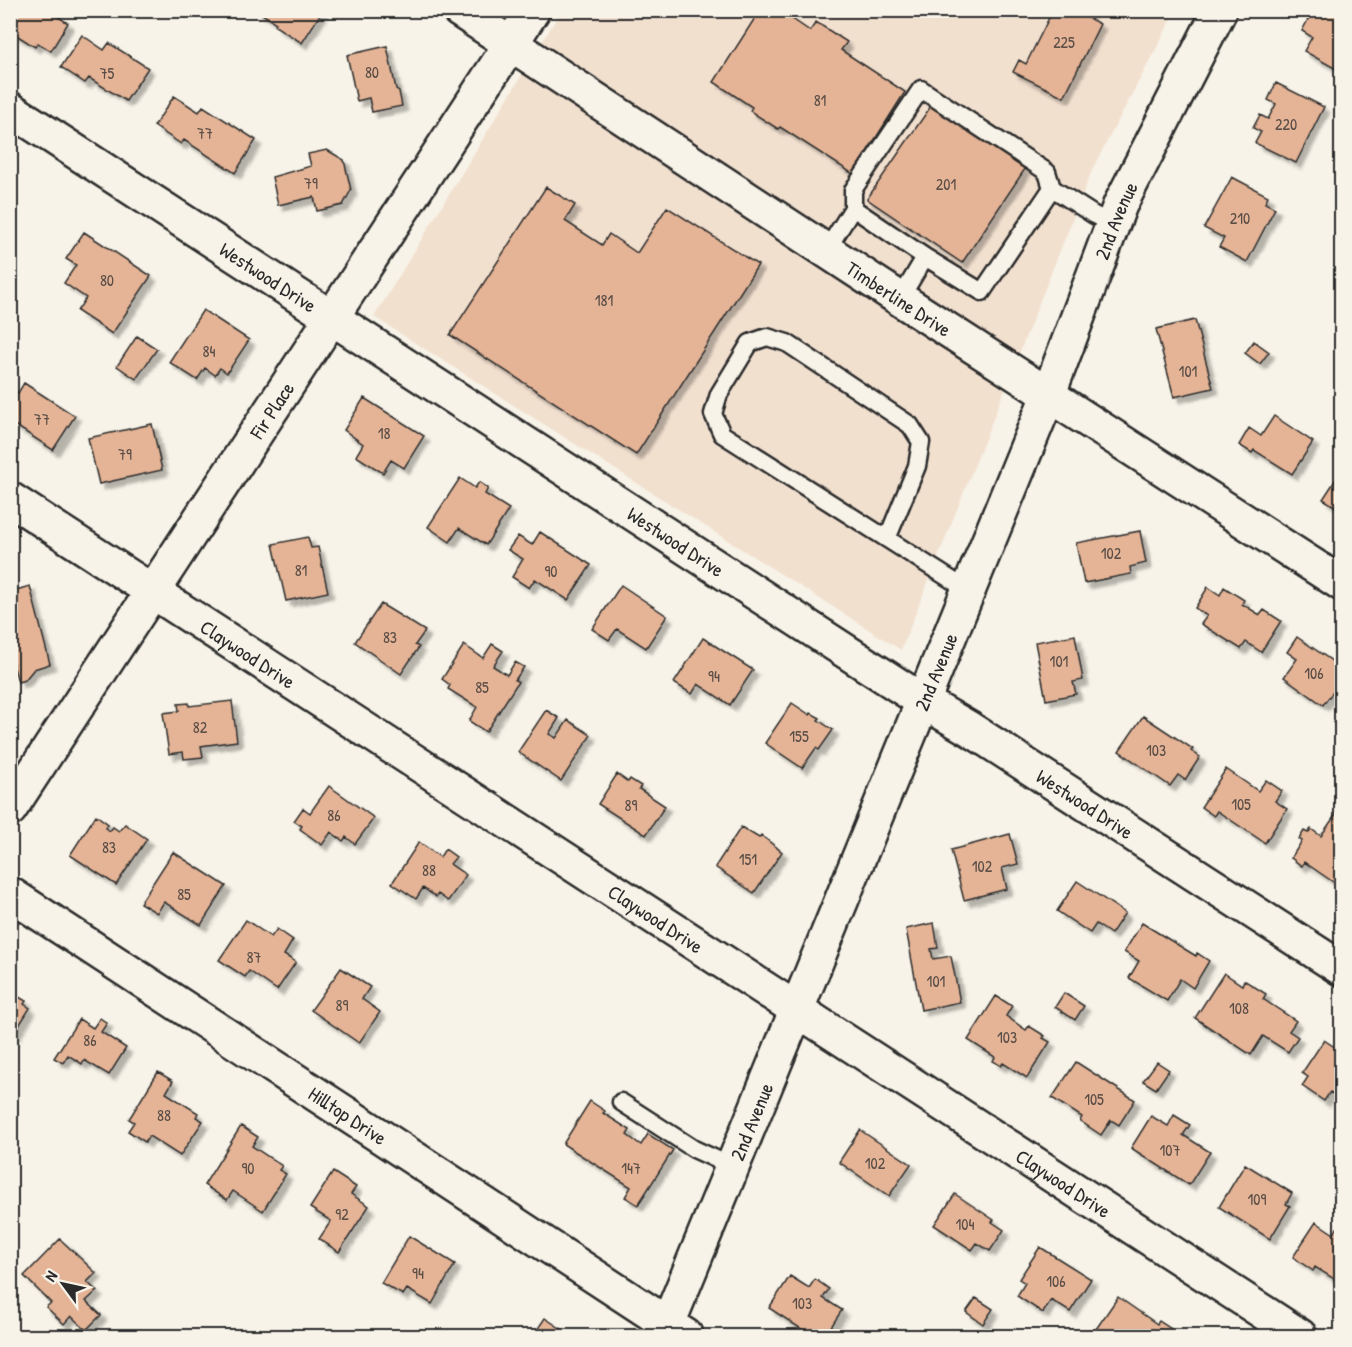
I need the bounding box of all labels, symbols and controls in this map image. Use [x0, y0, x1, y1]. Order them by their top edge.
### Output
house number: 225 [1053, 31, 1075, 53]
house number: 80 [365, 61, 379, 83]
house number: 75 [100, 62, 115, 84]
house number: 81 [814, 89, 827, 111]
house number: 220 [1275, 113, 1297, 135]
house number: 77 [197, 122, 213, 144]
house number: 79 [304, 172, 318, 194]
house number: 201 [936, 173, 956, 195]
street label: 2nd Avenue [1087, 177, 1143, 263]
house number: 210 [1230, 207, 1250, 229]
street label: Westwood Drive [215, 235, 322, 318]
street label: Timberline Drive [841, 254, 957, 342]
house number: 80 [100, 269, 114, 291]
house number: 181 [595, 289, 613, 311]
house number: 84 [203, 340, 215, 362]
house number: 101 [1179, 360, 1198, 382]
street label: Fir Place [242, 376, 300, 444]
house number: 77 [34, 408, 50, 430]
house number: 18 [378, 422, 390, 444]
house number: 79 [118, 443, 132, 465]
street label: Westwood Drive [622, 500, 730, 583]
house number: 102 [1101, 542, 1122, 564]
house number: 81 [295, 559, 308, 581]
house number: 90 [544, 560, 558, 582]
street label: Claywood Drive [196, 613, 301, 694]
house number: 83 [383, 626, 397, 648]
street label: 2nd Avenue [907, 629, 963, 714]
house number: 101 [1050, 650, 1069, 672]
house number: 106 [1304, 662, 1324, 684]
house number: 94 [708, 665, 720, 687]
house number: 85 [475, 676, 489, 698]
house number: 82 [193, 716, 208, 738]
house number: 155 [789, 725, 809, 747]
house number: 103 [1146, 739, 1166, 761]
street label: Westwood Drive [1032, 762, 1139, 845]
house number: 105 [1231, 793, 1251, 815]
house number: 89 [625, 794, 638, 816]
house number: 86 [327, 804, 341, 826]
house number: 83 [102, 836, 116, 858]
house number: 151 [739, 848, 757, 870]
house number: 102 [972, 855, 993, 877]
house number: 88 [422, 859, 436, 881]
street label: Claywood Drive [603, 877, 709, 959]
house number: 85 [177, 883, 191, 905]
house number: 87 [247, 946, 261, 968]
house number: 101 [927, 970, 946, 992]
house number: 89 [336, 994, 349, 1016]
house number: 108 [1229, 997, 1249, 1019]
house number: 103 [997, 1026, 1017, 1048]
house number: 86 [83, 1029, 97, 1051]
street label: 2nd Avenue [723, 1078, 779, 1164]
street label: Hilltop Drive [304, 1080, 392, 1151]
house number: 105 [1084, 1088, 1104, 1110]
house number: 88 [157, 1104, 171, 1126]
house number: 107 [1160, 1139, 1181, 1161]
street label: Claywood Drive [1011, 1142, 1116, 1223]
house number: 102 [865, 1152, 886, 1174]
house number: 90 [241, 1157, 255, 1179]
house number: 147 [621, 1157, 641, 1179]
house number: 109 [1248, 1188, 1267, 1210]
house number: 92 [335, 1203, 349, 1225]
house number: 104 [956, 1213, 974, 1235]
north arrow [33, 1254, 93, 1314]
house number: 94 [412, 1262, 424, 1284]
text: N [39, 1266, 62, 1285]
house number: 106 [1046, 1270, 1066, 1292]
house number: 103 [792, 1292, 812, 1314]

